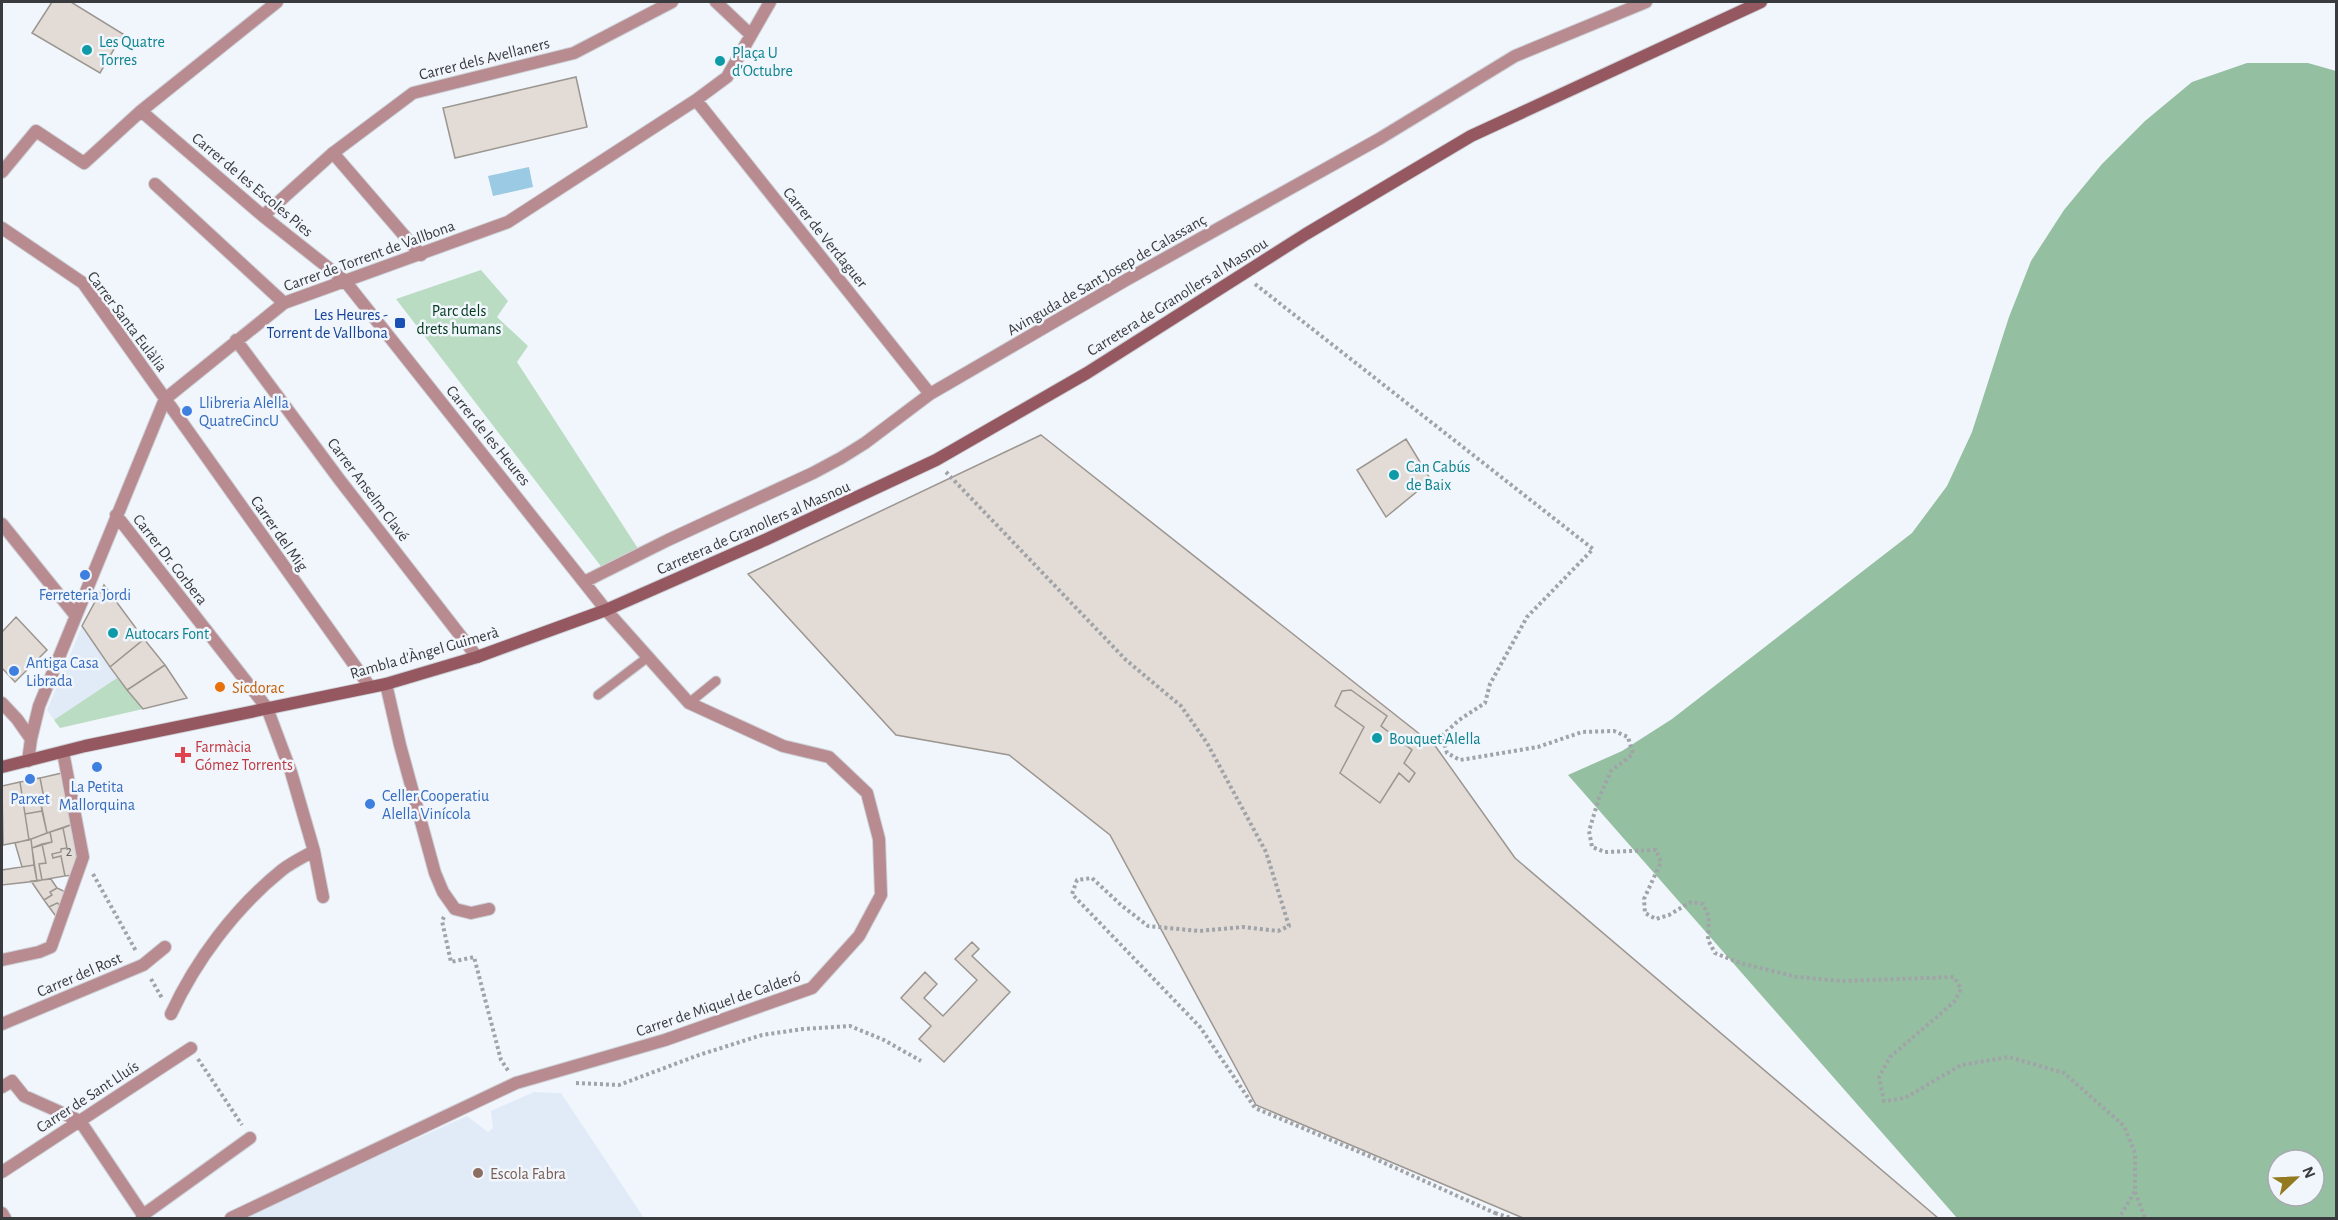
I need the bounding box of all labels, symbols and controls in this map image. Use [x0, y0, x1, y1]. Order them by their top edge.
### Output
place label: Les Quatre Torres [99, 34, 165, 68]
street label: Carrer dels Avellaners [417, 35, 551, 83]
marker: Les Quatre Torres [80, 43, 94, 57]
place label: Plaça U d'Octubre [732, 45, 793, 79]
marker: Plaça U d'Octubre [713, 54, 727, 68]
street label: Carrer de les Escoles Pies [189, 130, 316, 240]
street label: Carrer de Verdaguer [780, 184, 871, 292]
street label: Avinguda de Sant Josep de Calassanç [1005, 211, 1208, 338]
street label: Carrer de Torrent de Vallbona [282, 217, 457, 294]
street label: Carretera de Granollers al Masnou [1084, 235, 1271, 359]
street label: Carrer Santa Eulàlia [84, 268, 170, 375]
park label: Parc dels drets humans [416, 303, 502, 337]
place label: Les Heures - Torrent de Vallbona [266, 307, 388, 341]
marker: Les Heures - Torrent de Vallbona [393, 316, 407, 330]
street label: Carrer de les Heures [443, 383, 533, 489]
place label: Llibreria Alella QuatreCincU [199, 395, 289, 430]
marker: Llibreria Alella QuatreCincU [180, 404, 194, 418]
street label: Carrer Anselm Clavé [324, 435, 412, 544]
place label: Can Cabús de Baix [1406, 459, 1471, 493]
marker: Can Cabús de Baix [1387, 468, 1401, 482]
street label: Carretera de Granollers al Masnou [654, 478, 852, 578]
street label: Carrer del Mig [248, 493, 311, 574]
street label: Carrer Dr. Corbera [130, 511, 211, 608]
marker: Ferreteria Jordi [78, 568, 92, 582]
place label: Ferreteria Jordi [39, 587, 131, 603]
street label: Rambla d'Àngel Guimerà [348, 622, 500, 682]
marker: Autocars Font [106, 626, 120, 640]
place label: Autocars Font [125, 626, 209, 642]
place label: Antiga Casa Librada [26, 655, 99, 689]
marker: Antiga Casa Librada [7, 664, 21, 678]
marker: Sicdorac [213, 680, 227, 694]
place label: Sicdorac [232, 680, 284, 696]
marker: Bouquet Alella [1370, 731, 1384, 745]
place label: Bouquet Alella [1389, 731, 1481, 747]
place label: Farmàcia Gómez Torrents [195, 739, 293, 773]
marker: Farmàcia Gómez Torrents [176, 748, 190, 762]
marker: La Petita Mallorquina [90, 760, 104, 774]
marker: Parxet [23, 772, 37, 786]
place label: La Petita Mallorquina [59, 779, 135, 813]
place label: Celler Cooperatiu Alella Vinícola [382, 788, 489, 822]
place label: Parxet [10, 791, 50, 807]
marker: Celler Cooperatiu Alella Vinícola [363, 797, 377, 811]
house number: 2 [66, 845, 72, 859]
street label: Carrer del Rost [35, 950, 124, 1000]
street label: Carrer de Miquel de Calderó [634, 968, 803, 1040]
street label: Carrer de Sant Lluís [34, 1058, 142, 1136]
north arrow [2266, 1148, 2326, 1208]
text: N [2299, 1164, 2318, 1181]
marker: Escola Fabra [471, 1166, 485, 1180]
place label: Escola Fabra [490, 1166, 566, 1182]

